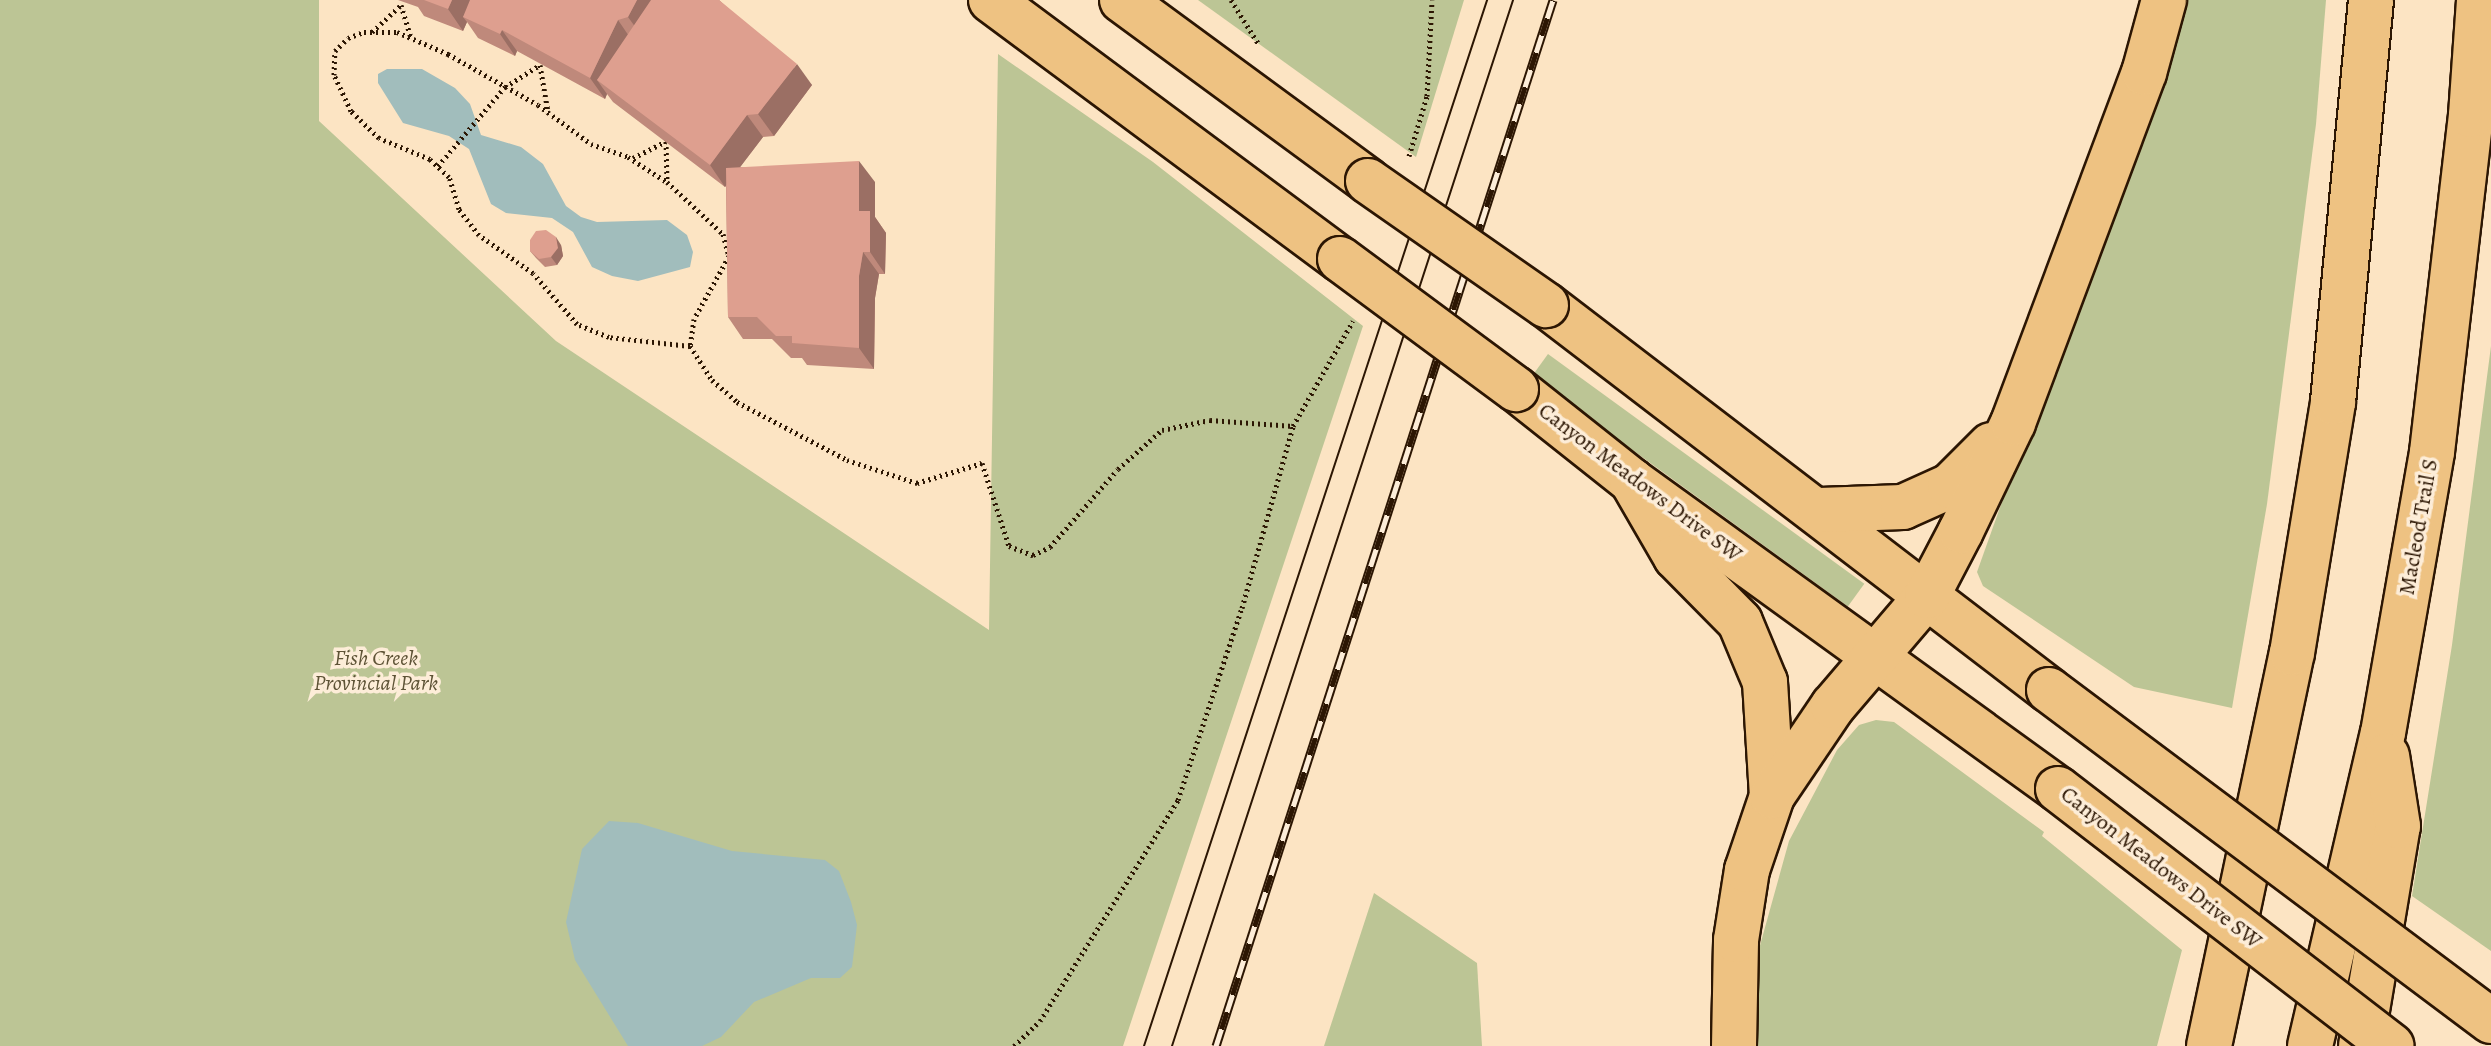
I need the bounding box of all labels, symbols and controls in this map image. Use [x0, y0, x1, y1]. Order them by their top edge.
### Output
street label: Canyon Meadows Drive SW [1533, 398, 1747, 568]
street label: Macleod Trail S [2394, 457, 2444, 597]
park label: Fish Creek Provincial Park [314, 645, 438, 696]
street label: Canyon Meadows Drive SW [2055, 781, 2267, 955]

